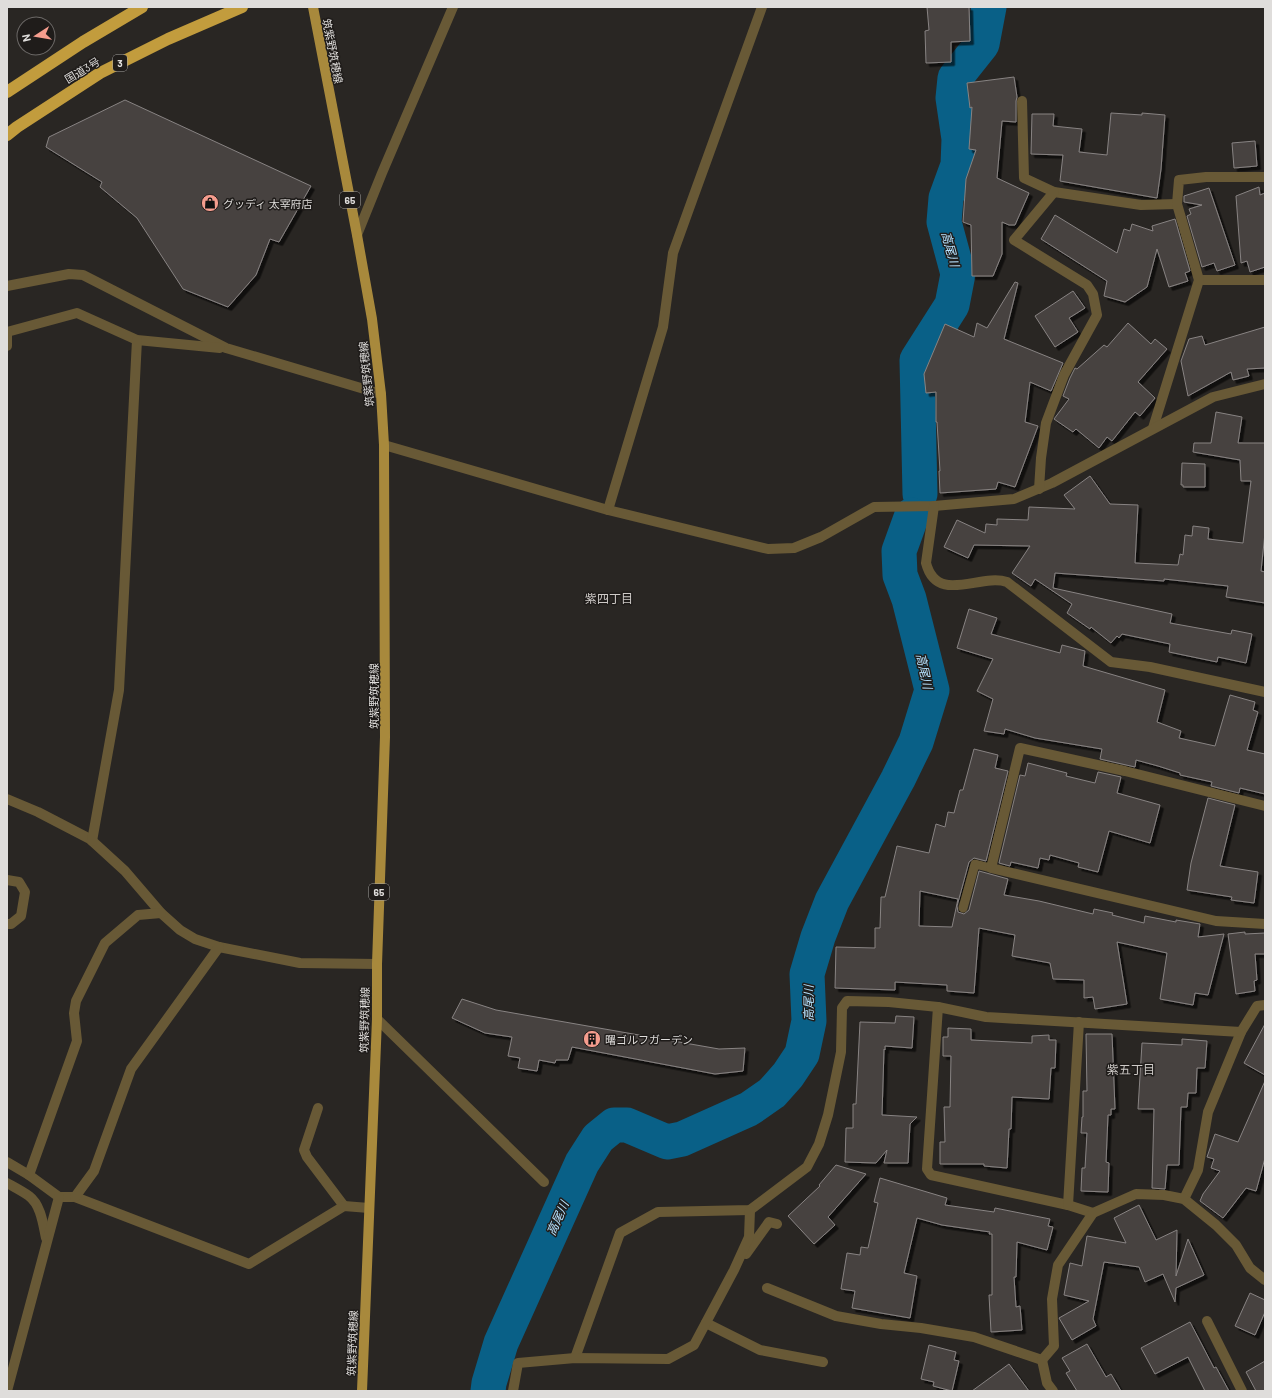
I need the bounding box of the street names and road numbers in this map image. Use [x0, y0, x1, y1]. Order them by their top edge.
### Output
street label: 筑紫野筑穂線 [320, 17, 346, 85]
street label: 国道3号 [62, 54, 102, 86]
road number: 3 [113, 55, 127, 71]
road number: 65 [340, 192, 360, 208]
street label: 筑紫野筑穂線 [356, 341, 376, 407]
street label: 筑紫野筑穂線 [367, 663, 380, 729]
road number: 65 [369, 884, 389, 900]
street label: 筑紫野筑穂線 [357, 987, 371, 1053]
street label: 筑紫野筑穂線 [344, 1310, 360, 1376]

